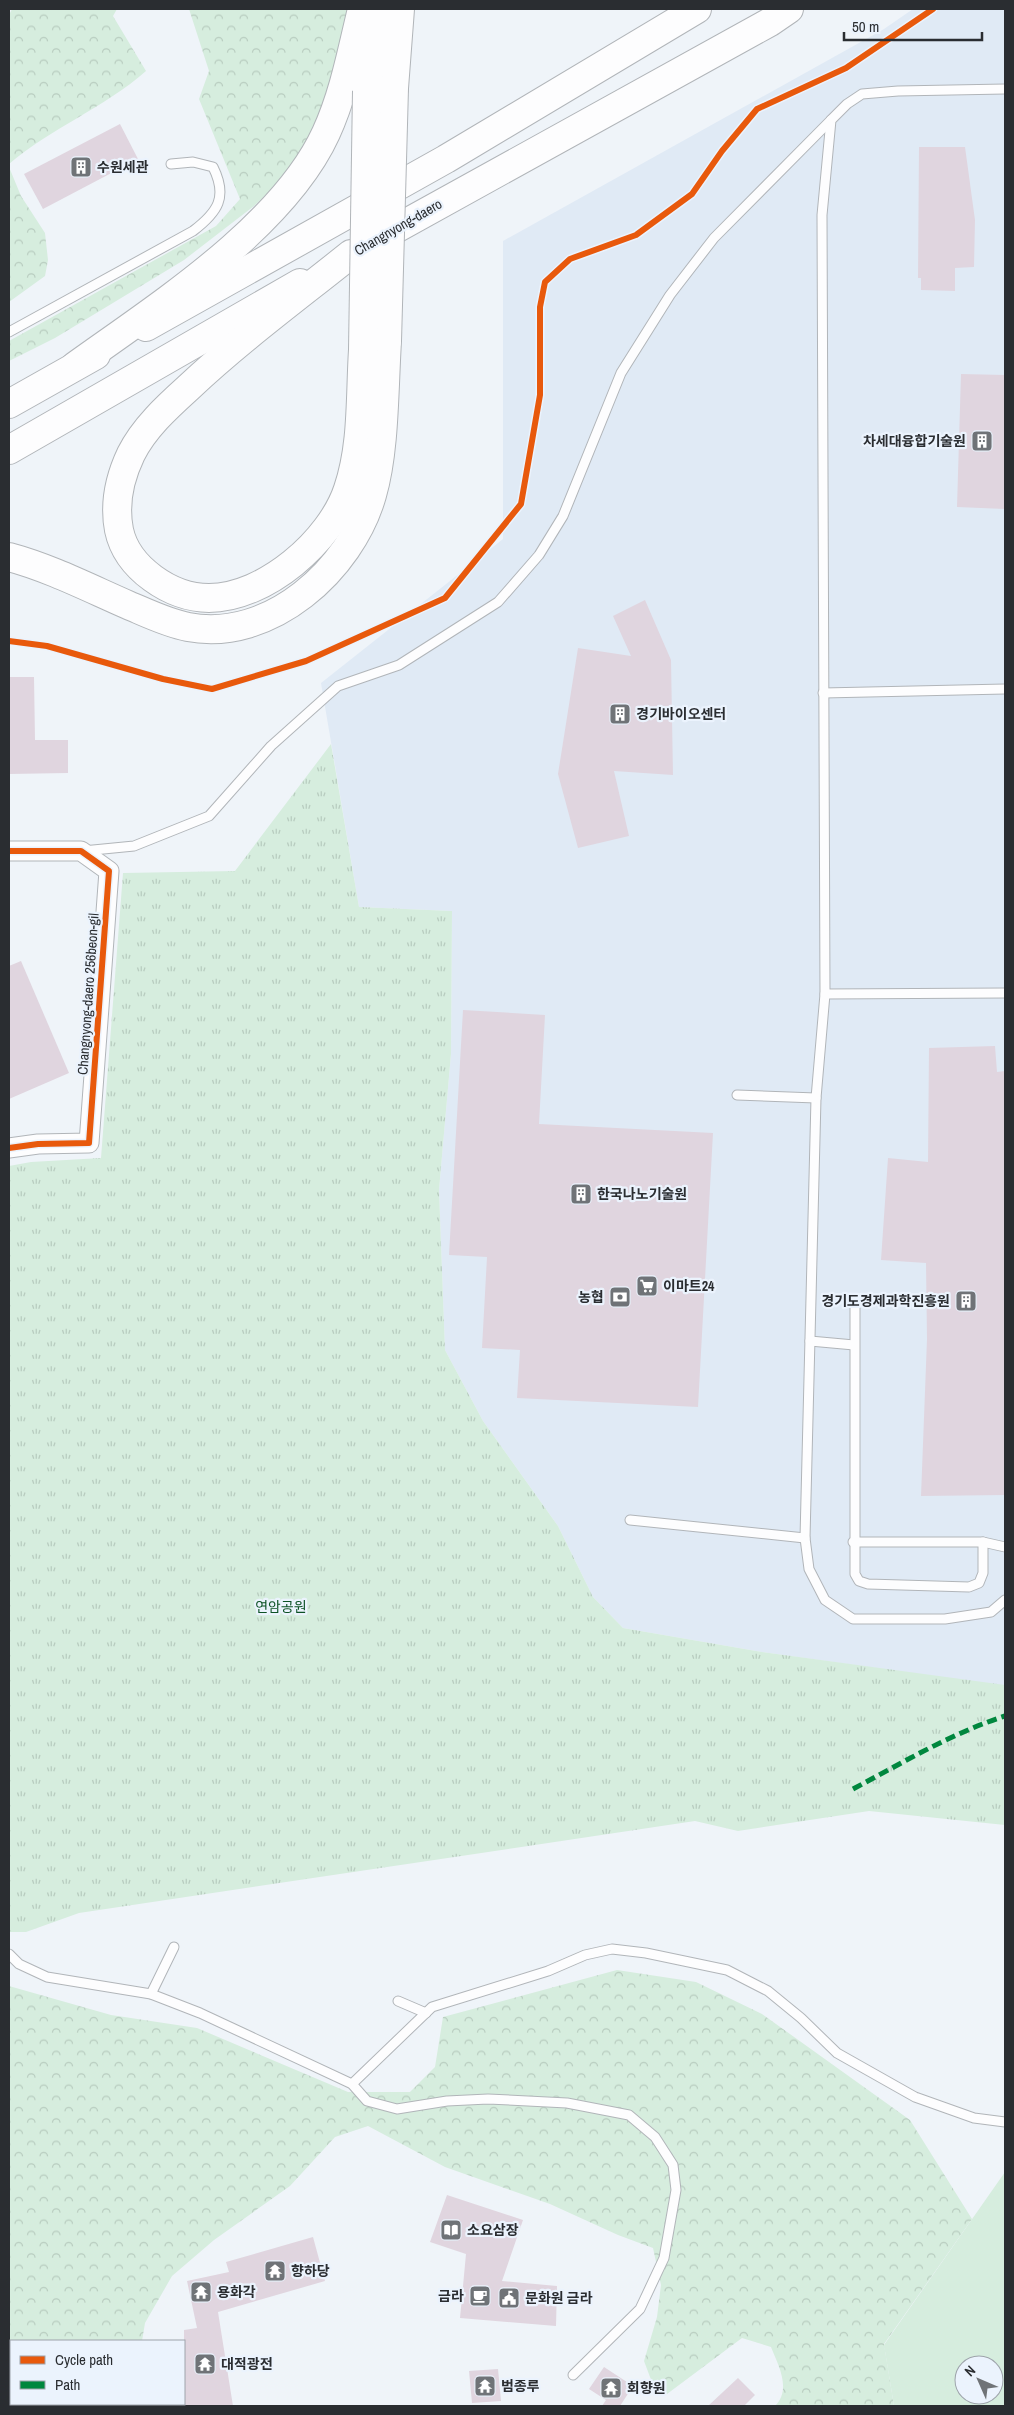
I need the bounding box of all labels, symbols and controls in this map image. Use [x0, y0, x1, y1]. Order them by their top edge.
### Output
scale bar [844, 10, 982, 42]
text: 50 m [852, 16, 879, 37]
building icon: 수원세관 [69, 155, 93, 179]
place label: 수원세관 [97, 158, 149, 176]
street label: Changnyong-daero [351, 195, 445, 259]
building icon: 차세대융합기술원 [970, 429, 994, 453]
place label: 차세대융합기술원 [863, 432, 966, 450]
building icon: 경기바이오센터 [608, 702, 632, 726]
place label: 경기바이오센터 [636, 705, 726, 723]
street label: Changnyong-daero 256beon-gil [73, 913, 103, 1075]
building icon: 한국나노기술원 [569, 1182, 593, 1206]
place label: 한국나노기술원 [597, 1185, 687, 1203]
supermarket icon: 이마트24 [635, 1274, 659, 1298]
place label: 이마트24 [663, 1277, 715, 1295]
bank icon: 농협 [608, 1285, 632, 1309]
place label: 농협 [578, 1288, 604, 1306]
building icon: 경기도경제과학진흥원 [954, 1289, 978, 1313]
place label: 경기도경제과학진흥원 [821, 1292, 950, 1310]
park label: 연암공원 [255, 1598, 307, 1616]
library icon: 소요삼장 [439, 2218, 463, 2242]
place label: 소요삼장 [467, 2221, 519, 2239]
temple icon: 향하당 [263, 2259, 287, 2283]
place label: 향하당 [291, 2262, 330, 2280]
temple icon: 용화각 [189, 2280, 213, 2304]
place label: 용화각 [217, 2283, 256, 2301]
cafe icon: 금라 [468, 2284, 492, 2308]
public building icon: 문화원 금라 [497, 2286, 521, 2310]
place label: 금라 [438, 2287, 464, 2305]
place label: 문화원 금라 [525, 2289, 593, 2307]
legend [10, 2340, 185, 2405]
text: Cycle path [55, 2349, 113, 2370]
temple icon: 대적광전 [193, 2352, 217, 2376]
place label: 대적광전 [221, 2355, 273, 2373]
north arrow [954, 2355, 1004, 2405]
text: N [961, 2362, 979, 2380]
text: Path [55, 2374, 80, 2395]
temple icon: 범종루 [473, 2374, 497, 2398]
temple icon: 회향원 [599, 2376, 623, 2400]
place label: 범종루 [501, 2377, 540, 2395]
place label: 회향원 [627, 2379, 666, 2397]

